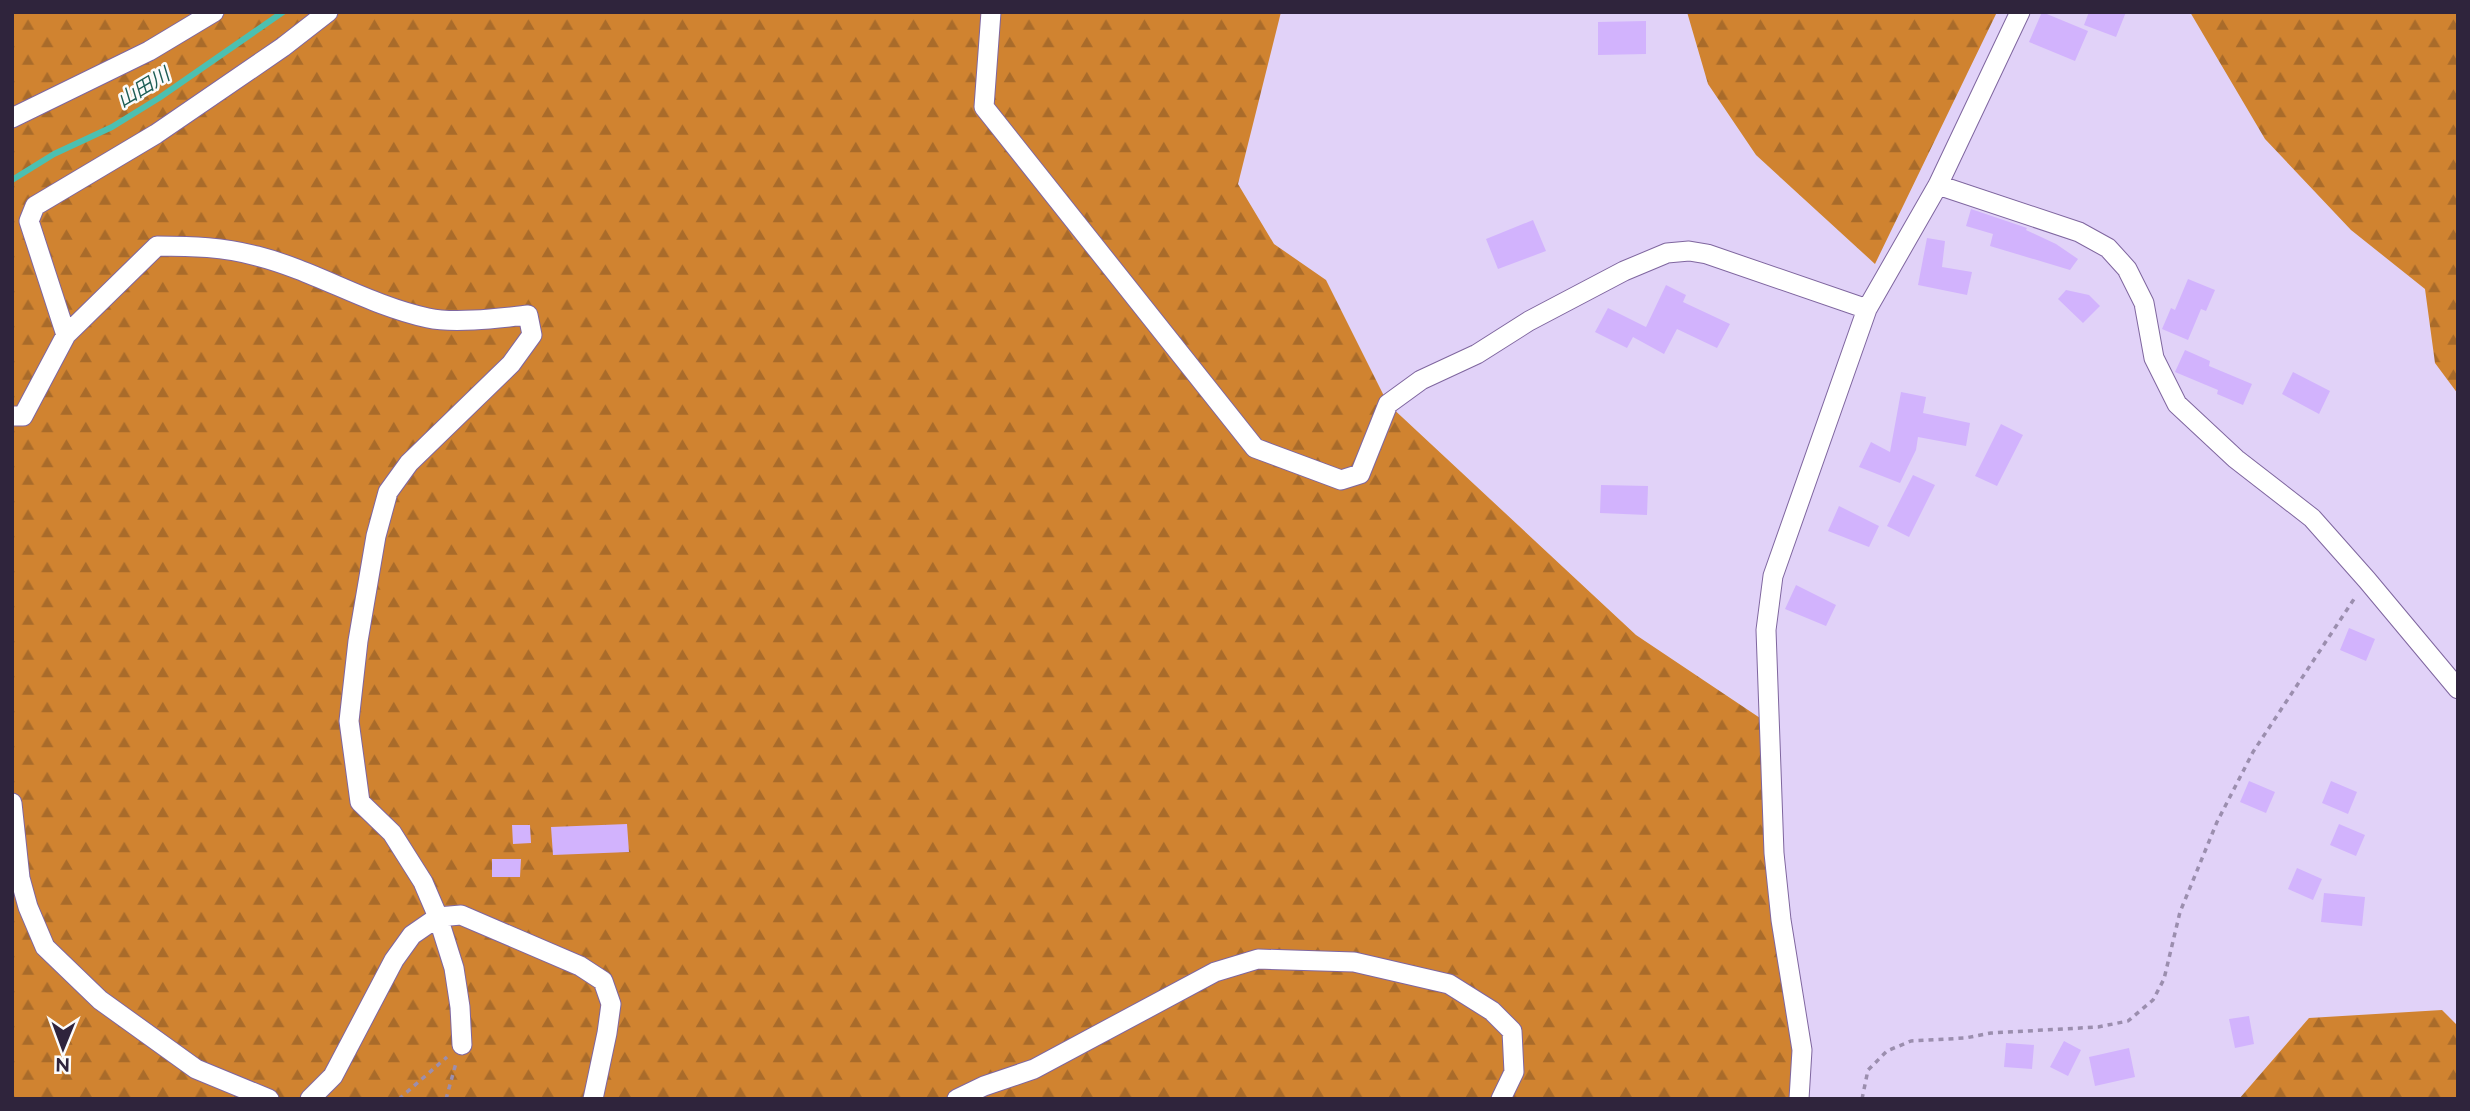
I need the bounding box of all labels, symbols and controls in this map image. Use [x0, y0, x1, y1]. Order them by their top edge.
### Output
water label: 山田川 [113, 62, 175, 111]
north arrow [28, 1013, 98, 1083]
text: N [55, 1054, 70, 1076]

